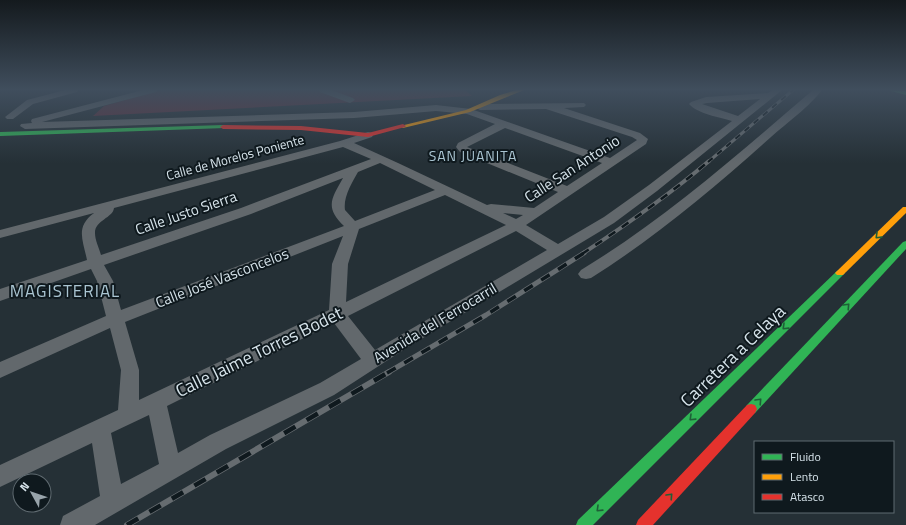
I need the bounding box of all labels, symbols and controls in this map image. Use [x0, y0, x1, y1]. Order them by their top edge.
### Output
street label: Calle de Morelos Poniente [164, 129, 306, 185]
street label: Calle San Antonio [519, 129, 624, 208]
district label: SAN JUANITA [429, 145, 517, 166]
street label: Calle Justo Sierra [132, 184, 240, 241]
one-way arrow [875, 231, 883, 239]
street label: Calle José Vasconcelos [152, 241, 292, 314]
street label: Avenida del Ferrocarril [369, 277, 501, 369]
district label: MAGISTERIAL [10, 278, 120, 304]
street label: Carretera a Celaya [674, 298, 791, 413]
street label: Calle Jaime Torres Bodet [171, 299, 348, 404]
one-way arrow [843, 304, 850, 311]
one-way arrow [782, 322, 790, 330]
one-way arrow [754, 399, 761, 406]
one-way arrow [689, 413, 697, 421]
legend [754, 441, 894, 513]
text: Fluido [790, 447, 821, 466]
text: Lento [790, 467, 819, 486]
north arrow [12, 473, 52, 513]
text: N [16, 479, 33, 495]
text: Atasco [790, 487, 824, 506]
one-way arrow [665, 494, 672, 501]
one-way arrow [596, 504, 604, 512]

